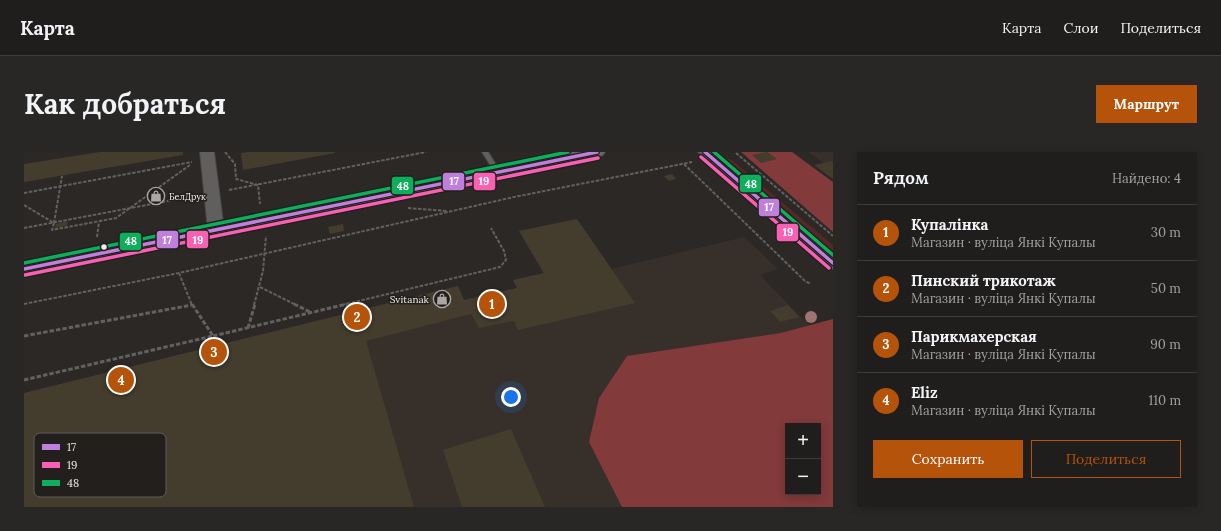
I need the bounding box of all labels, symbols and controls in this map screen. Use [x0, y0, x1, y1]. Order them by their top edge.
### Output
text: Карта [20, 16, 75, 40]
text: Карта [1002, 19, 1041, 37]
text: Слои [1063, 19, 1098, 37]
text: Поделиться [1120, 19, 1201, 37]
button: Маршрут [1096, 85, 1197, 123]
text: Как добраться [24, 86, 226, 122]
text: Рядом [873, 167, 929, 189]
text: Найдено: 4 [1112, 170, 1181, 187]
line badge: 17 [442, 172, 465, 191]
line badge: 19 [473, 172, 496, 191]
text: 17 [449, 174, 459, 188]
text: 19 [479, 174, 489, 188]
line badge: 48 [739, 174, 762, 193]
line badge: 48 [391, 176, 414, 195]
text: 48 [745, 177, 757, 191]
text: 48 [397, 179, 409, 193]
shop icon: БелДрук [146, 186, 166, 206]
place label: БелДрук [169, 191, 206, 202]
line badge: 17 [758, 198, 780, 217]
text: 17 [764, 200, 774, 214]
text: Купалінка [911, 215, 988, 234]
line badge: 19 [776, 223, 799, 242]
text: 1 [883, 224, 889, 241]
text: 30 m [1151, 224, 1181, 241]
text: 19 [783, 225, 793, 239]
line badge: 17 [156, 230, 179, 249]
line badge: 19 [186, 230, 209, 249]
line badge: 48 [119, 232, 142, 251]
text: 17 [162, 233, 172, 247]
text: 19 [193, 233, 203, 247]
text: 48 [125, 234, 137, 248]
text: Магазин · вуліца Янкі Купалы [911, 234, 1096, 251]
unlabelled marker [99, 242, 109, 252]
text: Пинский трикотаж [911, 271, 1056, 290]
text: 2 [883, 280, 889, 297]
text: 50 m [1151, 280, 1181, 297]
shop icon: Svitanak [432, 289, 452, 309]
pin: 1 [479, 289, 505, 319]
text: Магазин · вуліца Янкі Купалы [911, 290, 1096, 307]
place label: Svitanak [390, 293, 430, 306]
pin: 2 [344, 302, 370, 332]
text: Парикмахерская [911, 327, 1037, 346]
text: 3 [882, 336, 890, 353]
text: 90 m [1150, 336, 1181, 353]
pin: 3 [201, 337, 227, 367]
text: Магазин · вуліца Янкі Купалы [911, 346, 1096, 363]
pin: 4 [108, 365, 134, 395]
text: Eliz [911, 383, 938, 402]
your location [501, 387, 521, 407]
text: 4 [882, 392, 890, 409]
text: 110 m [1148, 392, 1181, 409]
text: Магазин · вуліца Янкі Купалы [911, 402, 1096, 419]
map controls [785, 423, 821, 495]
button: + [785, 423, 821, 459]
legend [34, 433, 166, 497]
text: 17 [67, 440, 76, 454]
button: Сохранить [873, 440, 1023, 478]
button: Поделиться [1031, 440, 1181, 478]
text: 19 [67, 458, 77, 472]
button: − [785, 459, 821, 495]
text: 48 [67, 476, 79, 490]

